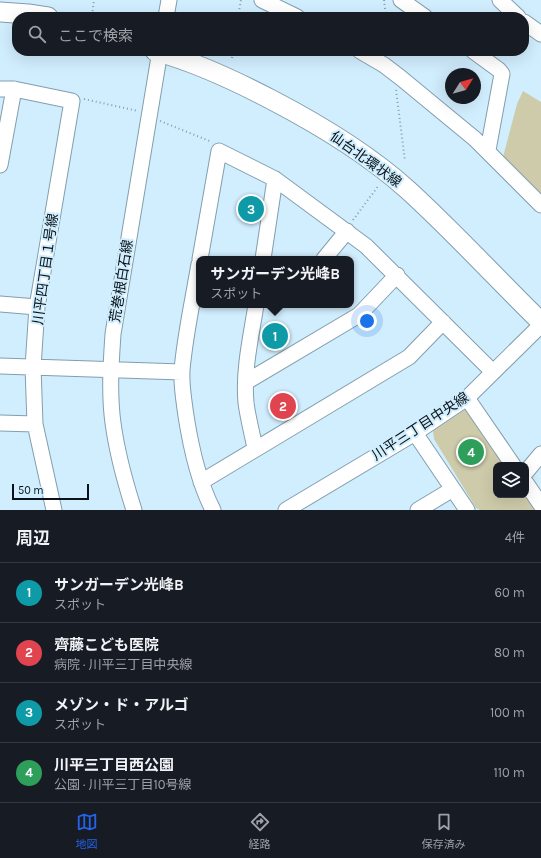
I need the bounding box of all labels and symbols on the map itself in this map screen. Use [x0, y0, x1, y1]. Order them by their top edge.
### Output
north arrow [445, 68, 481, 104]
street label: 仙台北環状線 [327, 128, 405, 191]
pin: 3 [238, 194, 264, 224]
street label: 川平四丁目１号線 [29, 212, 62, 326]
street label: 荒巻根白石線 [107, 238, 136, 324]
your location [357, 311, 377, 331]
pin: 1 [262, 321, 288, 351]
street label: 川平三丁目中央線 [369, 389, 472, 464]
pin: 2 [270, 391, 296, 421]
pin: 4 [458, 437, 484, 467]
scale bar [12, 482, 89, 501]

